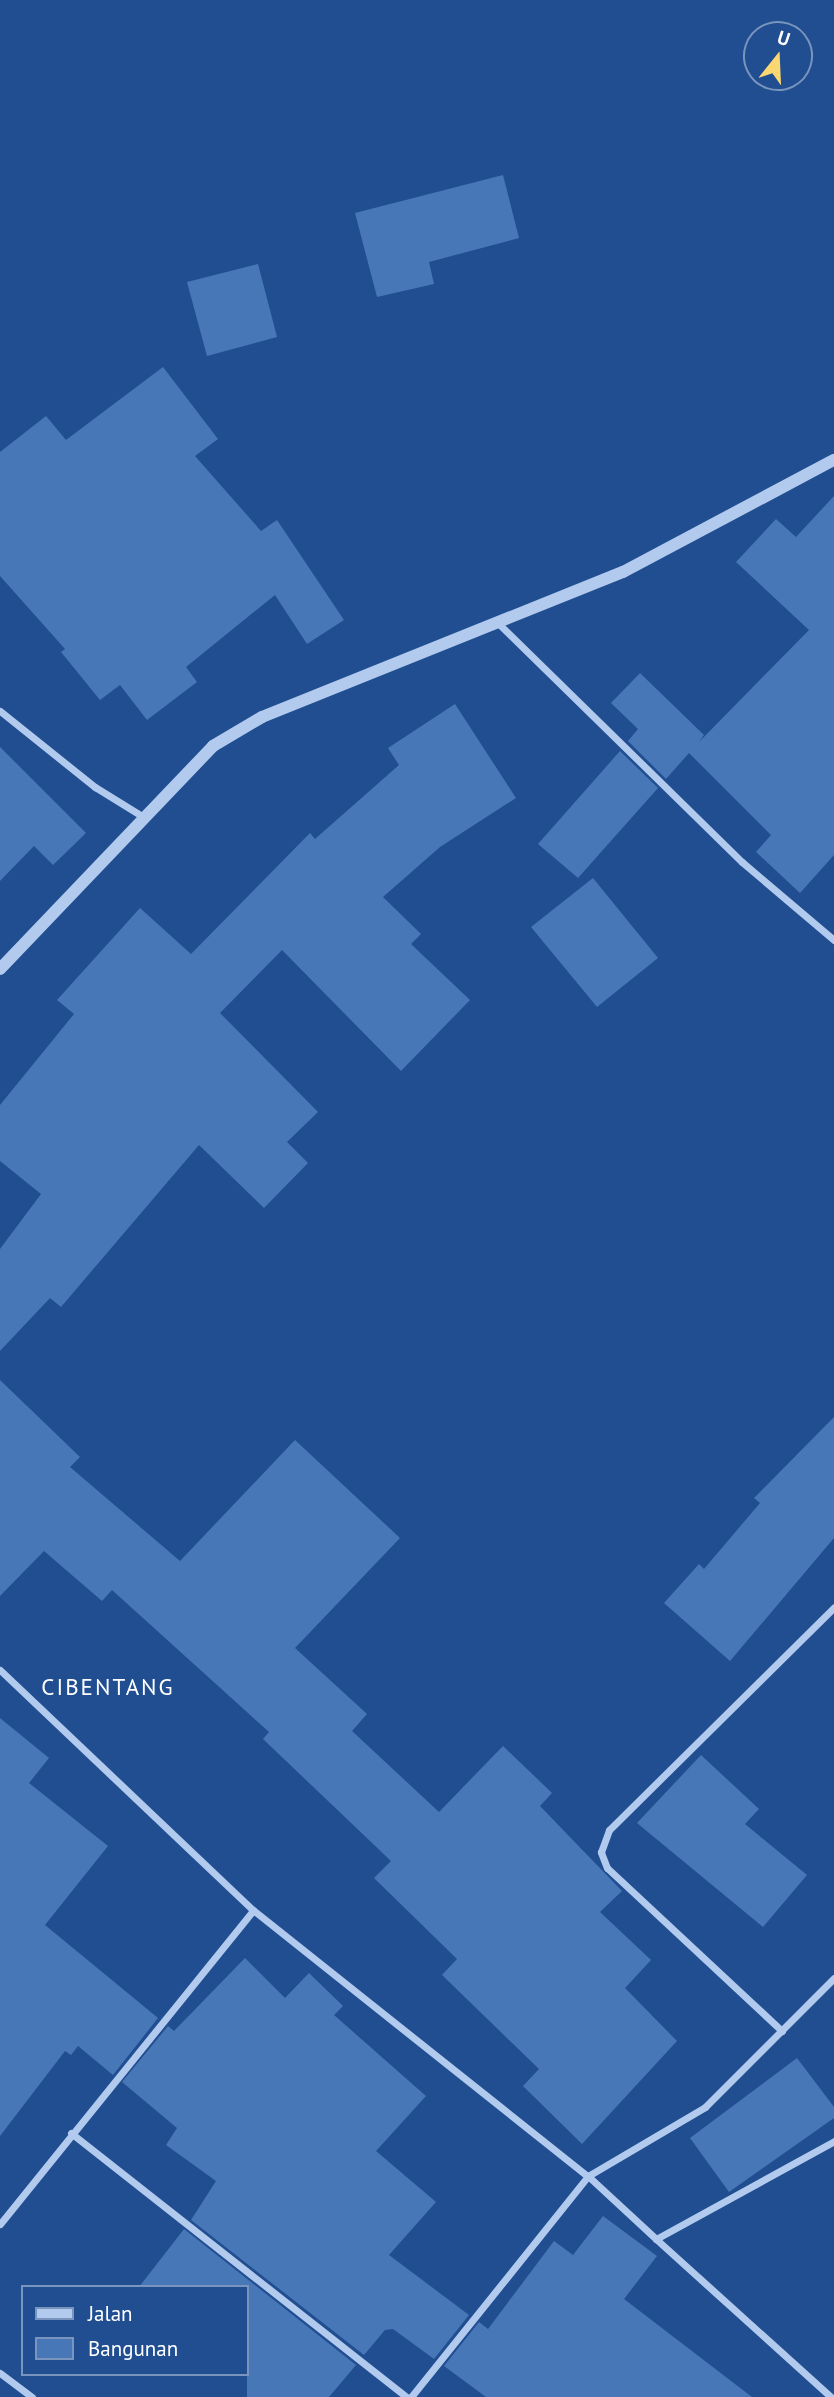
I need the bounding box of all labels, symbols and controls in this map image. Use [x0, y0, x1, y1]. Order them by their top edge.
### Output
north arrow [743, 21, 813, 91]
text: U [774, 25, 793, 51]
district label: CIBENTANG [42, 1673, 174, 1701]
legend [21, 2285, 248, 2376]
text: Jalan [88, 2300, 133, 2327]
text: Bangunan [88, 2335, 178, 2362]

